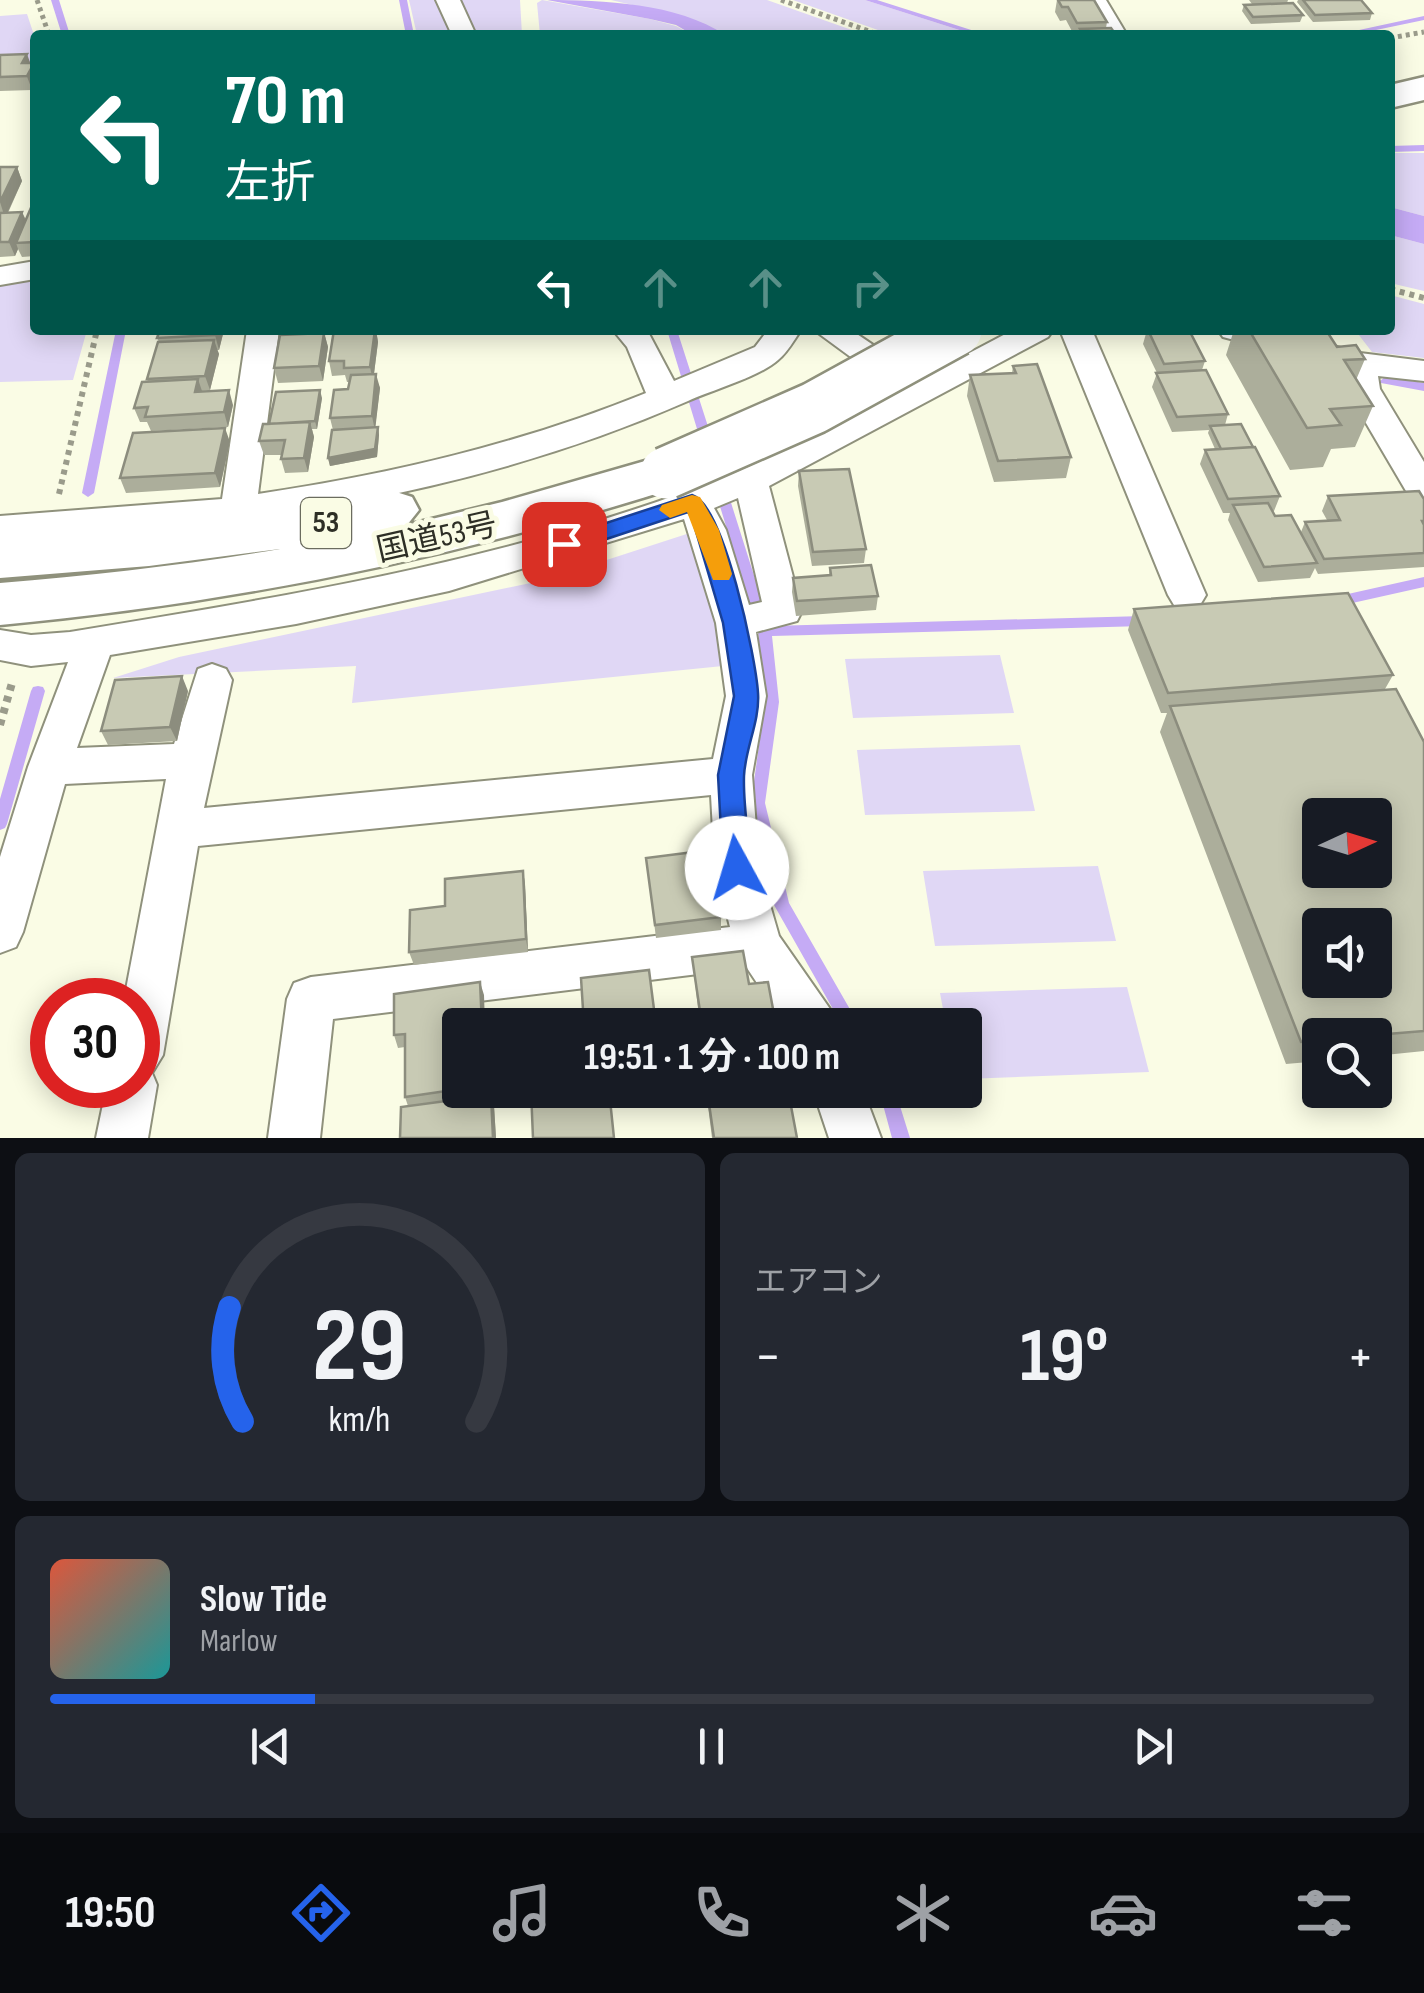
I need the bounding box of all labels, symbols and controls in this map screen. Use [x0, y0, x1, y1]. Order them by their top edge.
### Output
text: 70 m [225, 60, 346, 144]
icon: left [60, 70, 190, 200]
text: 左折 [225, 156, 315, 211]
icon: left [528, 260, 583, 315]
icon: ahead [633, 260, 688, 315]
icon: ahead [738, 260, 793, 315]
icon: right [843, 260, 898, 315]
road number: 53 [301, 498, 351, 548]
pin [522, 502, 607, 587]
street label: 国道53号 [373, 505, 501, 571]
icon: arrive [537, 517, 592, 572]
north arrow [1302, 798, 1392, 888]
map controls [1302, 798, 1392, 1108]
position arrow [685, 816, 789, 920]
button: sound [1302, 908, 1392, 998]
speed limit sign: 30 [30, 978, 160, 1108]
button: search [1302, 1018, 1392, 1108]
text: 19:51 · 1 分 · 100 m [584, 1035, 840, 1080]
text: エアコン [755, 1263, 883, 1302]
text: 29 [312, 1285, 407, 1410]
text: 19° [1020, 1312, 1108, 1403]
text: − [755, 1324, 781, 1391]
text: + [1347, 1324, 1374, 1391]
text: km/h [329, 1399, 391, 1442]
text: Slow Tide [200, 1577, 327, 1622]
text: Marlow [200, 1622, 278, 1661]
icon: previous [243, 1719, 298, 1774]
icon: pause [684, 1719, 739, 1774]
icon: next [1126, 1719, 1181, 1774]
icon: directions [286, 1878, 356, 1948]
icon: music [487, 1878, 557, 1948]
icon: phone [687, 1878, 757, 1948]
icon: climate [888, 1878, 958, 1948]
icon: car [1088, 1878, 1158, 1948]
icon: filters [1289, 1878, 1359, 1948]
text: 19:50 [65, 1886, 155, 1941]

